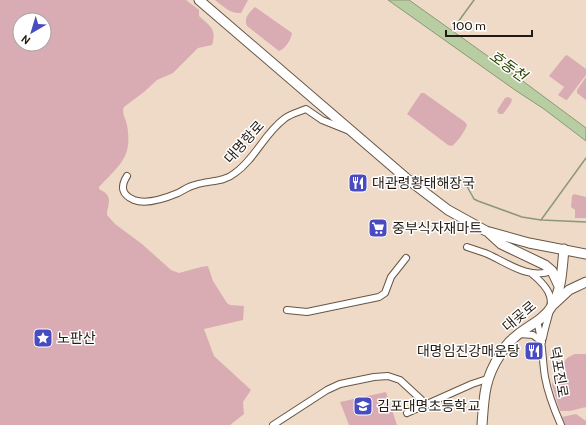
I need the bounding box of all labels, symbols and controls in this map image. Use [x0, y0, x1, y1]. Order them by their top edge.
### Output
north arrow [12, 12, 52, 52]
scale bar [446, 12, 532, 38]
text: 100 m [452, 18, 486, 33]
text: N [18, 32, 33, 48]
water label: 호동천 [486, 47, 532, 87]
street label: 대명항로 [220, 117, 268, 167]
restaurant icon: 대관령황태해장국 [347, 172, 369, 194]
place label: 대관령황태해장국 [372, 174, 475, 192]
supermarket icon: 중부식자재마트 [367, 217, 389, 239]
place label: 중부식자재마트 [392, 219, 482, 237]
street label: 대곶로 [498, 297, 540, 335]
place icon: 노판산 [32, 327, 54, 349]
place label: 노판산 [57, 329, 96, 347]
restaurant icon: 대명임진강매운탕 [523, 340, 545, 362]
place label: 대명임진강매운탕 [417, 342, 520, 360]
street label: 덕포진로 [546, 345, 572, 399]
school or university icon: 김포대명초등학교 [352, 395, 374, 417]
place label: 김포대명초등학교 [377, 397, 480, 415]

